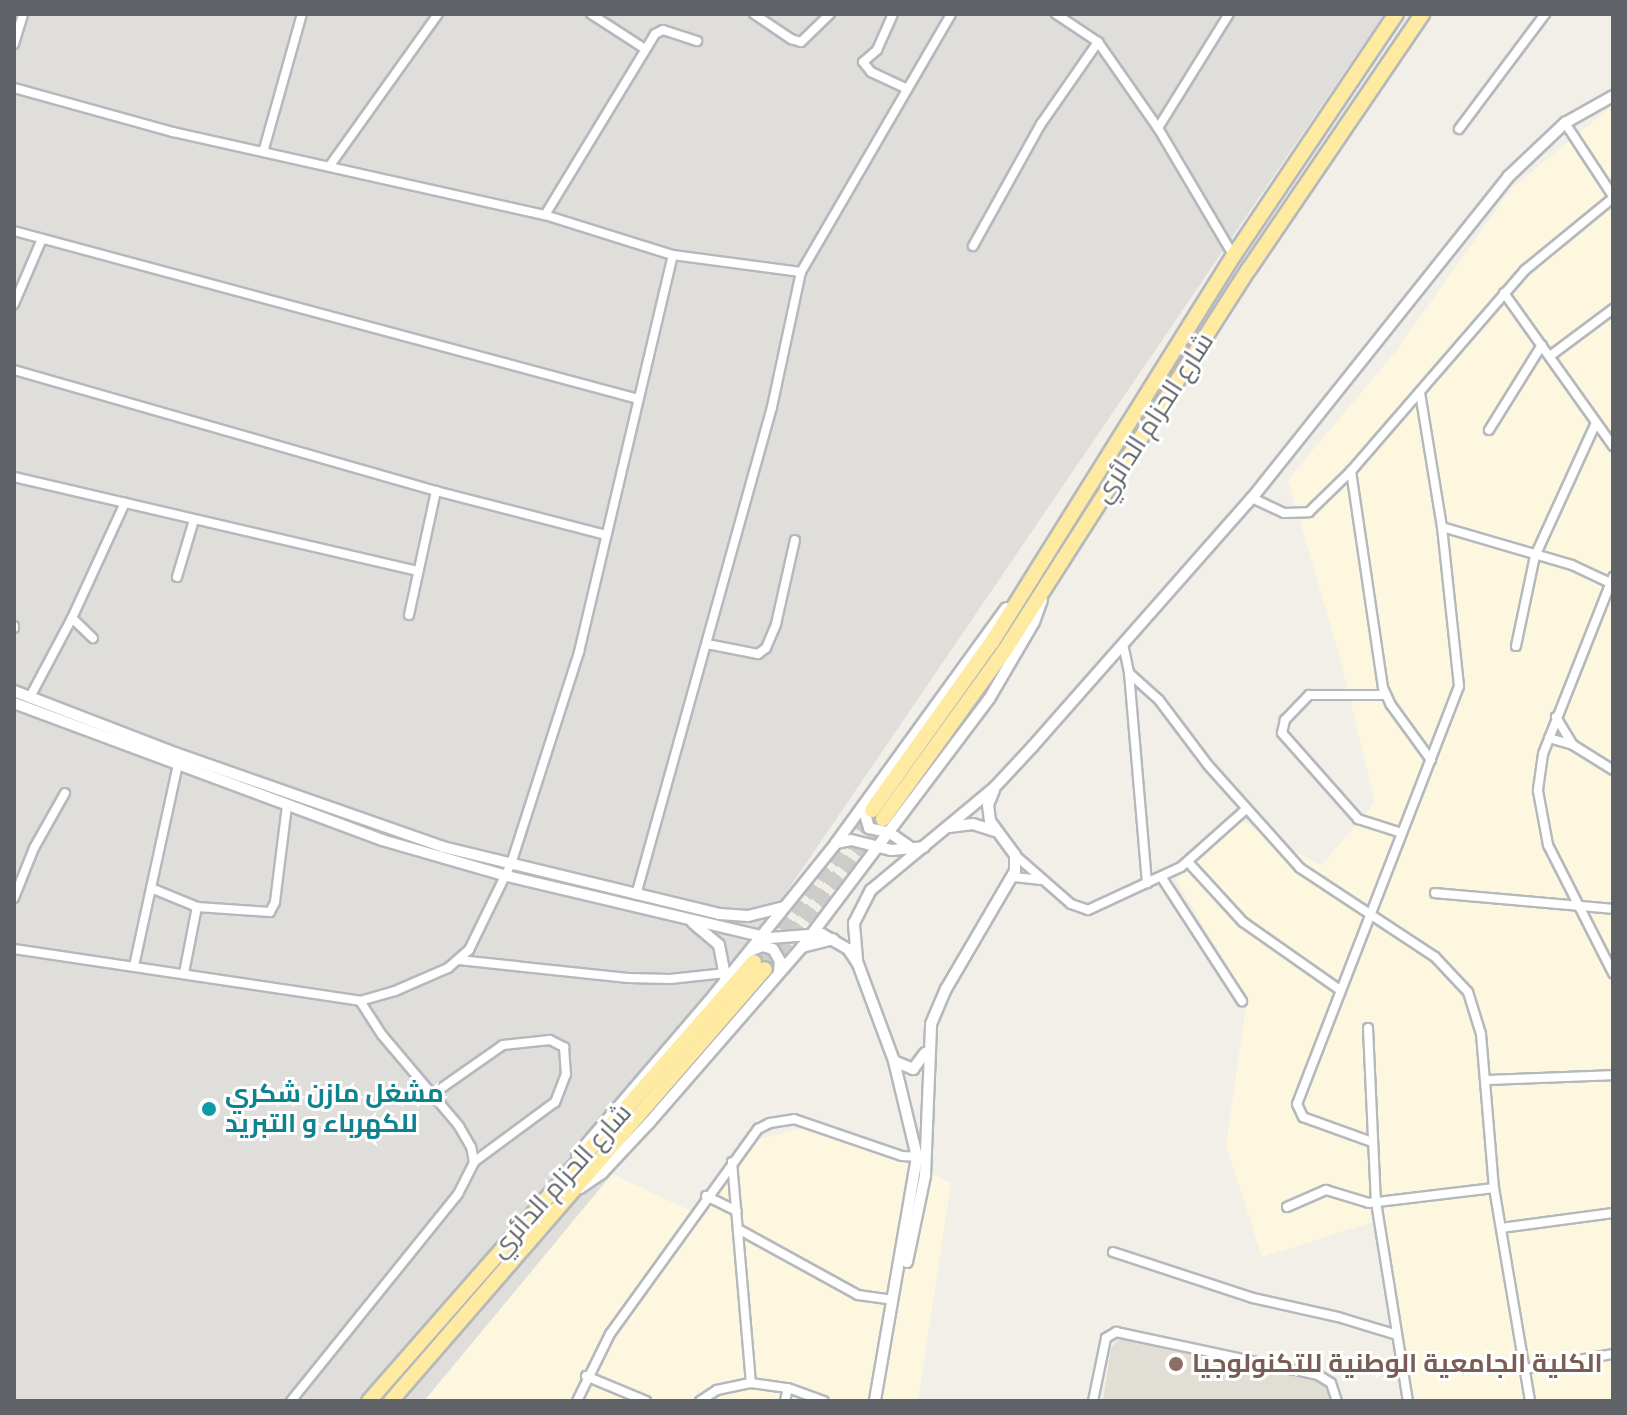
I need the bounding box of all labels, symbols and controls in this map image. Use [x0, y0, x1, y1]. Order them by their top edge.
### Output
street label: شارع الحزام الدائري [1087, 327, 1221, 509]
place label: مشغل مازن شكري للكهرباء و التبريد [225, 1078, 444, 1140]
street label: شارع الحزام الدائري [484, 1098, 638, 1264]
marker: مشغل مازن شكري للكهرباء و التبريد [200, 1100, 218, 1118]
place label: الكلية الجامعية الوطنية للتكنولوجيا [1192, 1348, 1603, 1380]
marker: الكلية الجامعية الوطنية للتكنولوجيا [1167, 1355, 1185, 1373]

